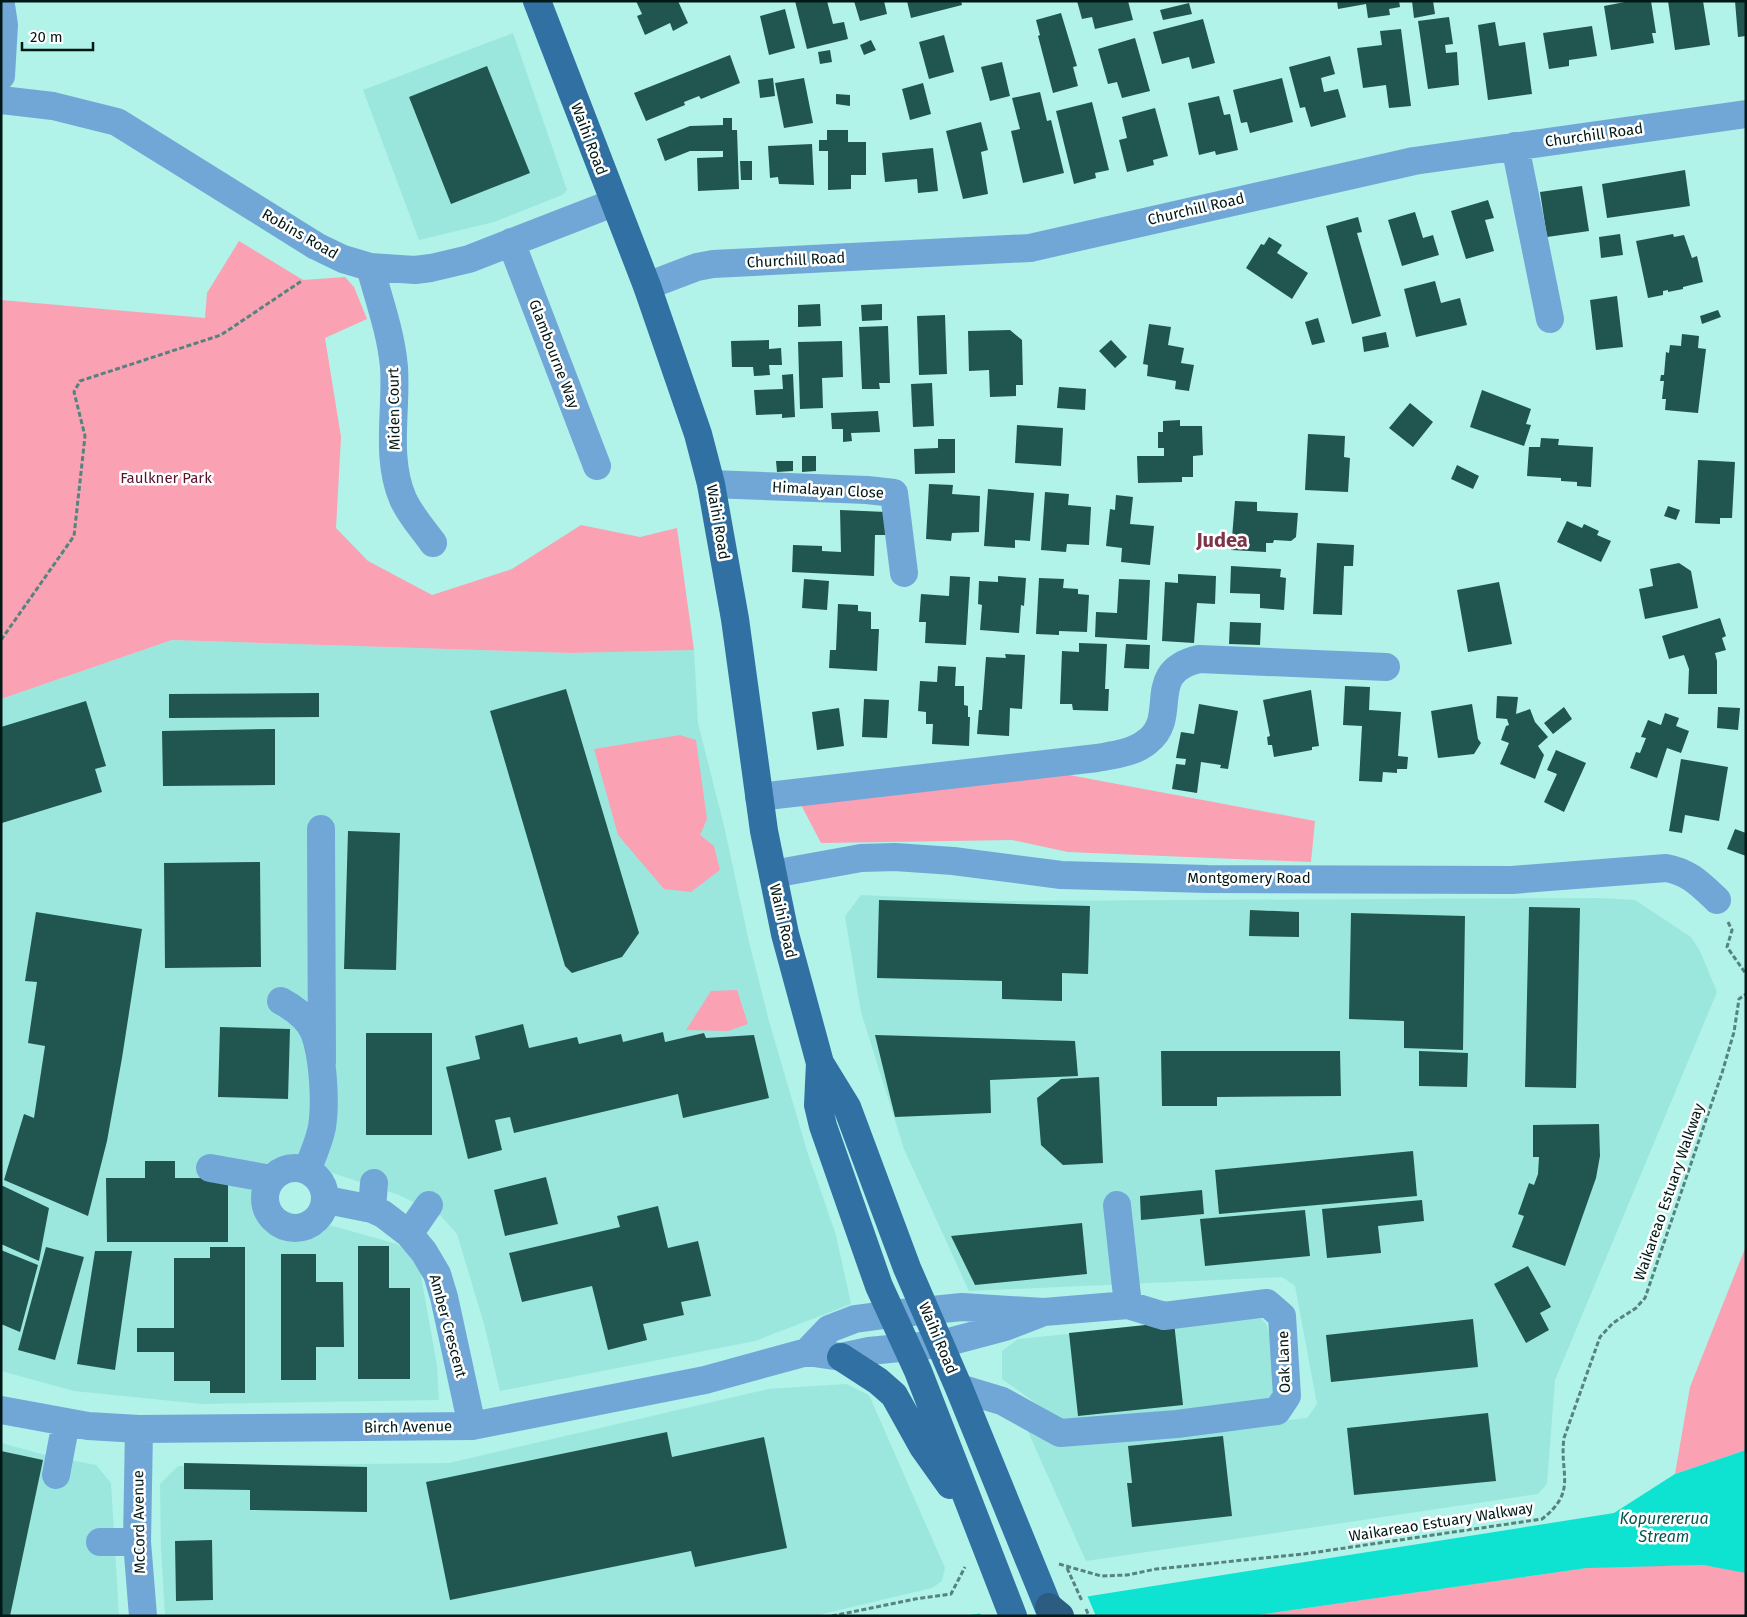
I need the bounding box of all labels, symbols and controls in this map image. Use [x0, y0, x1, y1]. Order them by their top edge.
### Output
scale bar [22, 20, 94, 52]
text: 20 m [30, 28, 63, 46]
street label: Waihi Road [567, 100, 611, 178]
street label: Churchill Road [1544, 119, 1644, 151]
street label: Churchill Road [1146, 189, 1246, 229]
street label: Robins Road [259, 205, 341, 263]
street label: Churchill Road [746, 248, 846, 272]
street label: Glambourne Way [525, 297, 583, 412]
street label: Miden Court [384, 367, 404, 450]
park label: Faulkner Park [120, 469, 212, 487]
street label: Himalayan Close [772, 478, 884, 502]
street label: Waihi Road [703, 483, 733, 561]
district label: Judea [1195, 528, 1248, 552]
street label: Montgomery Road [1187, 869, 1311, 887]
street label: Waihi Road [766, 882, 800, 960]
street label: Waikareao Estuary Walkway [1630, 1100, 1708, 1283]
street label: Amber Crescent [426, 1272, 471, 1380]
street label: Waihi Road [915, 1300, 961, 1376]
street label: Oak Lane [1274, 1330, 1294, 1394]
street label: Birch Avenue [364, 1417, 452, 1437]
street label: McCord Avenue [129, 1470, 149, 1574]
street label: Waikareao Estuary Walkway [1347, 1498, 1535, 1545]
water label: Kopurererua Stream [1619, 1509, 1709, 1546]

